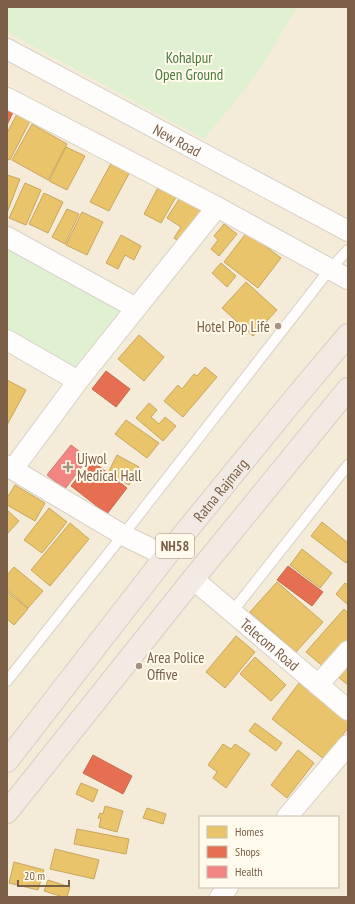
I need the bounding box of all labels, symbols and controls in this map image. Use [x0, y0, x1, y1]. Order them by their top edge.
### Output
park label: Kohalpur Open Ground [155, 48, 223, 84]
street label: New Road [150, 119, 204, 160]
place label: Hotel Pop Life [197, 317, 270, 336]
marker: Hotel Pop Life [273, 321, 283, 331]
place label: Ujwol Medical Hall [77, 449, 142, 485]
street label: Ratna Rajmarg [189, 454, 251, 525]
marker: Ujwol Medical Hall [62, 461, 74, 473]
road number: NH58 [156, 534, 194, 558]
street label: Telecom Road [237, 614, 303, 674]
place label: Area Police Offive [147, 648, 204, 684]
marker: Area Police Offive [134, 661, 144, 671]
legend [199, 816, 339, 888]
text: Homes [235, 824, 263, 839]
text: Shops [235, 844, 260, 859]
scale bar [18, 862, 69, 888]
text: Health [235, 864, 263, 879]
text: 20 m [24, 868, 45, 883]

